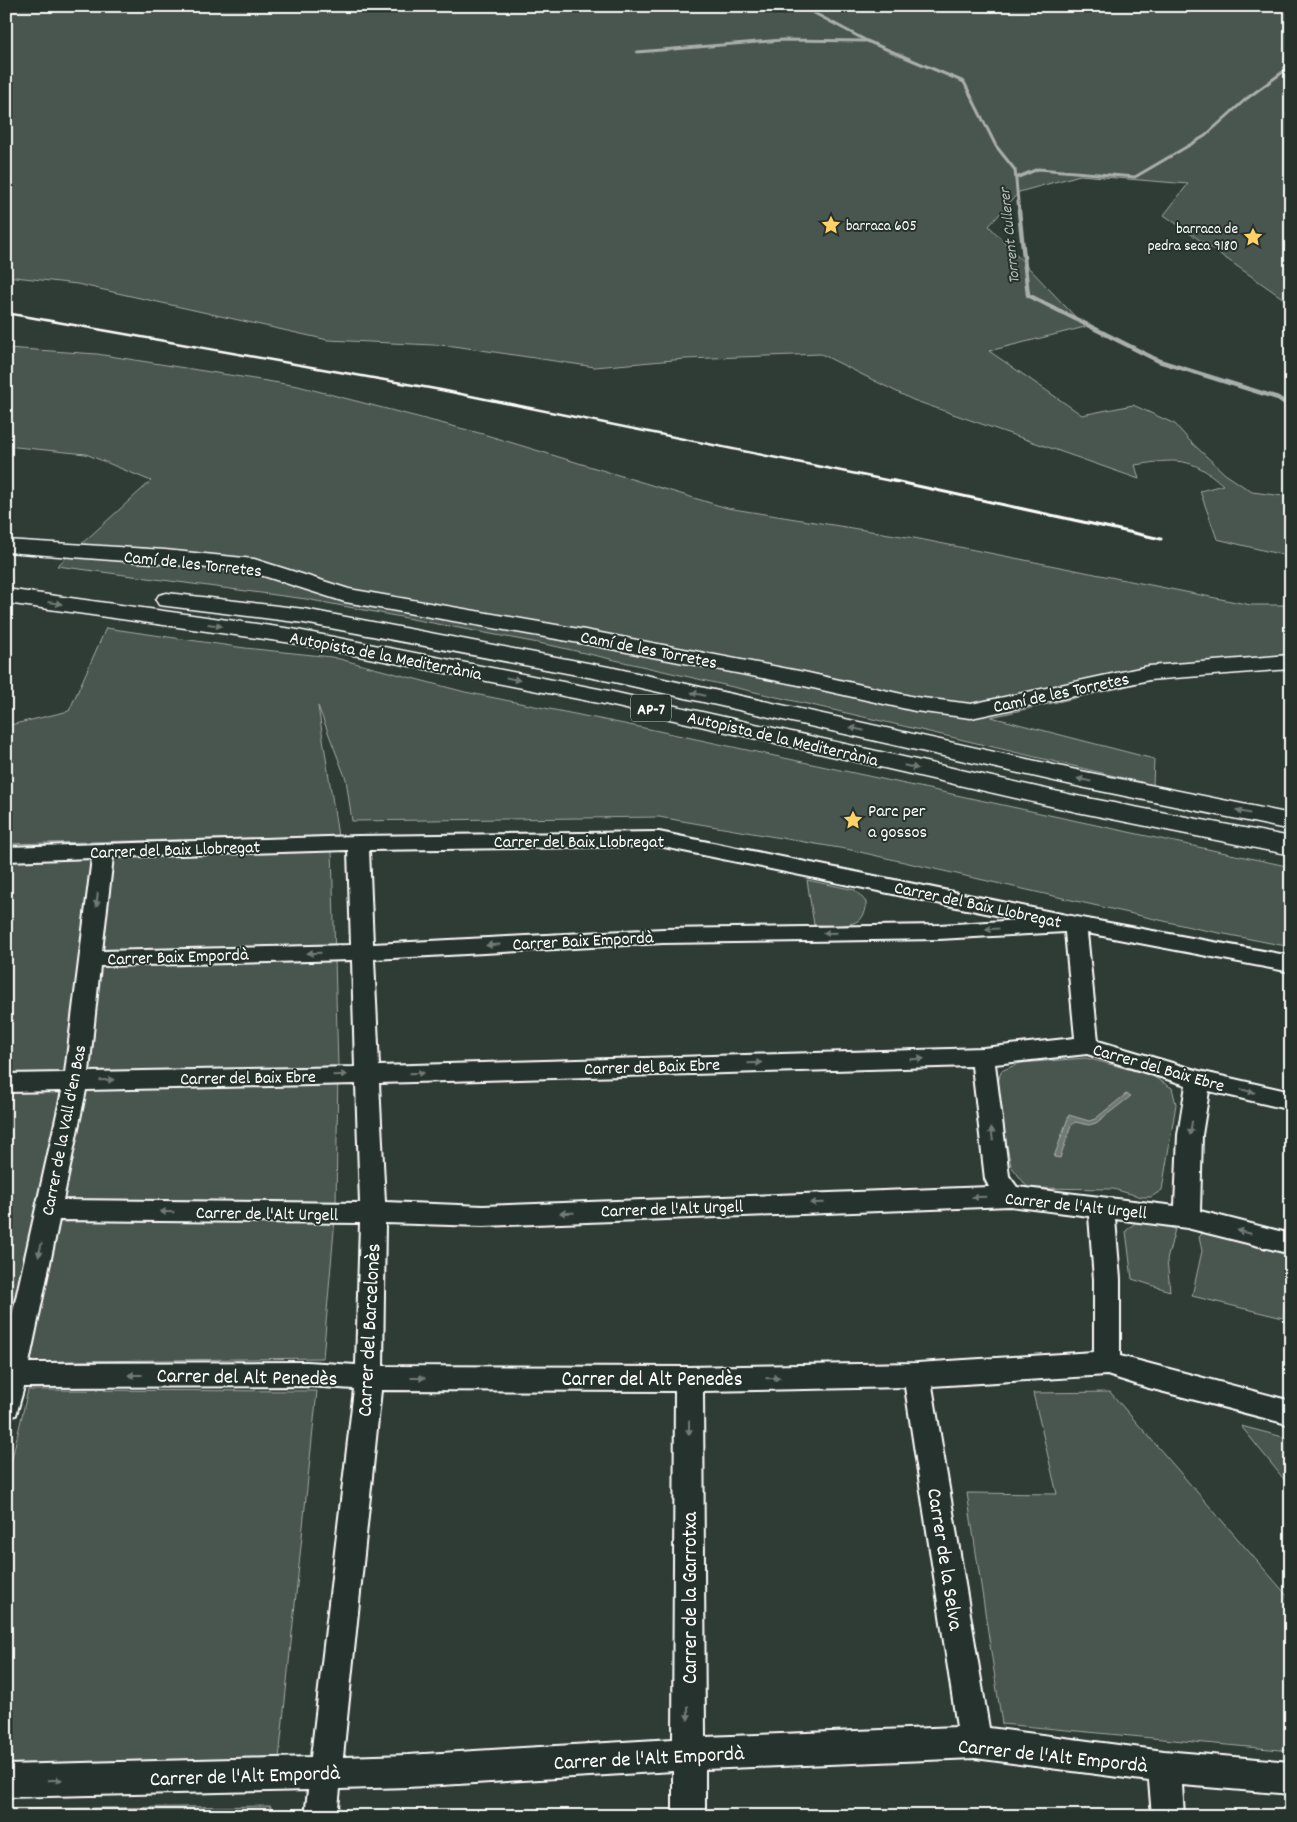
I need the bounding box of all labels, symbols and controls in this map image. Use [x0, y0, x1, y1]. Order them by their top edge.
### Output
water label: Torrent Cullerer [994, 185, 1027, 285]
place icon: barraca 605 [820, 214, 842, 236]
place label: barraca 605 [846, 216, 917, 238]
place label: barraca de pedra seca 9180 [1148, 219, 1238, 258]
place icon: barraca de pedra seca 9180 [1242, 226, 1264, 248]
street label: Camí de les Torretes [123, 546, 263, 585]
one-way arrow [47, 599, 63, 607]
one-way arrow [208, 621, 224, 629]
street label: Camí de les Torretes [578, 626, 719, 677]
street label: Autopista de la Mediterrània [287, 627, 484, 688]
street label: Camí de les Torretes [991, 668, 1132, 721]
one-way arrow [505, 676, 521, 684]
one-way arrow [691, 690, 706, 698]
road number: AP-7 [631, 694, 671, 721]
street label: Autopista de la Mediterrània [685, 706, 881, 775]
one-way arrow [849, 725, 864, 733]
one-way arrow [903, 763, 919, 771]
one-way arrow [1076, 776, 1091, 784]
place label: Parc per a gossos [868, 800, 927, 846]
one-way arrow [1235, 808, 1251, 816]
place icon: Parc per a gossos [842, 809, 864, 831]
street label: Carrer del Baix Llobregat [494, 831, 664, 856]
street label: Carrer del Baix Llobregat [90, 836, 261, 867]
street label: Carrer del Baix Llobregat [892, 877, 1064, 936]
one-way arrow [93, 893, 101, 909]
one-way arrow [984, 925, 1000, 933]
street label: Carrer Baix Empordà [512, 926, 654, 959]
one-way arrow [822, 929, 838, 937]
one-way arrow [484, 941, 500, 949]
street label: Carrer Baix Empordà [107, 944, 249, 973]
one-way arrow [306, 949, 322, 957]
street label: Carrer del Baix Ebre [1090, 1039, 1227, 1100]
street label: Carrer de la Vall d'en Bas [37, 1043, 94, 1218]
street label: Carrer del Baix Ebre [584, 1054, 720, 1083]
one-way arrow [909, 1054, 925, 1062]
one-way arrow [747, 1059, 763, 1067]
street label: Carrer del Baix Ebre [180, 1066, 316, 1093]
one-way arrow [409, 1069, 425, 1077]
one-way arrow [332, 1071, 348, 1079]
one-way arrow [100, 1076, 116, 1084]
one-way arrow [1240, 1087, 1255, 1095]
one-way arrow [1187, 1120, 1195, 1136]
one-way arrow [988, 1126, 996, 1142]
street label: Carrer de l'Alt Urgell [1004, 1188, 1149, 1227]
one-way arrow [971, 1193, 987, 1201]
street label: Carrer de l'Alt Urgell [601, 1195, 744, 1225]
one-way arrow [809, 1199, 825, 1207]
street label: Carrer de l'Alt Urgell [196, 1202, 339, 1229]
one-way arrow [159, 1208, 175, 1216]
one-way arrow [559, 1209, 575, 1217]
one-way arrow [1236, 1228, 1251, 1236]
one-way arrow [36, 1243, 44, 1258]
street label: Carrer del Barcelonès [351, 1243, 391, 1418]
street label: Carrer del Alt Penedès [156, 1362, 338, 1396]
street label: Carrer del Alt Penedès [561, 1366, 743, 1396]
one-way arrow [127, 1371, 143, 1379]
one-way arrow [410, 1374, 426, 1382]
one-way arrow [765, 1374, 781, 1382]
one-way arrow [685, 1420, 693, 1436]
street label: Carrer de la Selva [917, 1486, 969, 1634]
street label: Carrer de la Garrotxa [677, 1511, 707, 1684]
one-way arrow [684, 1705, 692, 1721]
street label: Carrer de l'Alt Empordà [956, 1733, 1150, 1783]
street label: Carrer de l'Alt Empordà [553, 1740, 746, 1780]
street label: Carrer de l'Alt Empordà [149, 1760, 341, 1796]
one-way arrow [47, 1776, 63, 1784]

